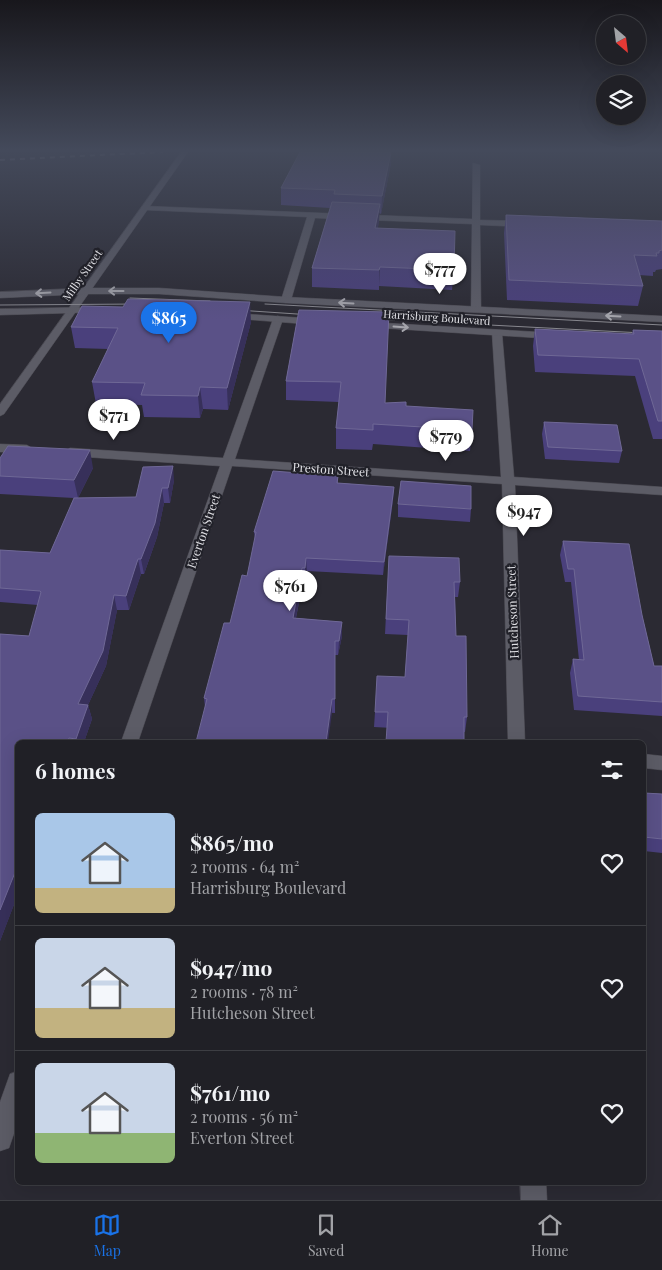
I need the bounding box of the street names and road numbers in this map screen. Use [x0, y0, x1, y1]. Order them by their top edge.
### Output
street label: Milby Street [59, 246, 105, 304]
street label: Harrisburg Boulevard [383, 306, 492, 328]
street label: Preston Street [292, 458, 371, 480]
street label: Everton Street [183, 491, 223, 570]
street label: Hutcheson Street [502, 564, 522, 659]

